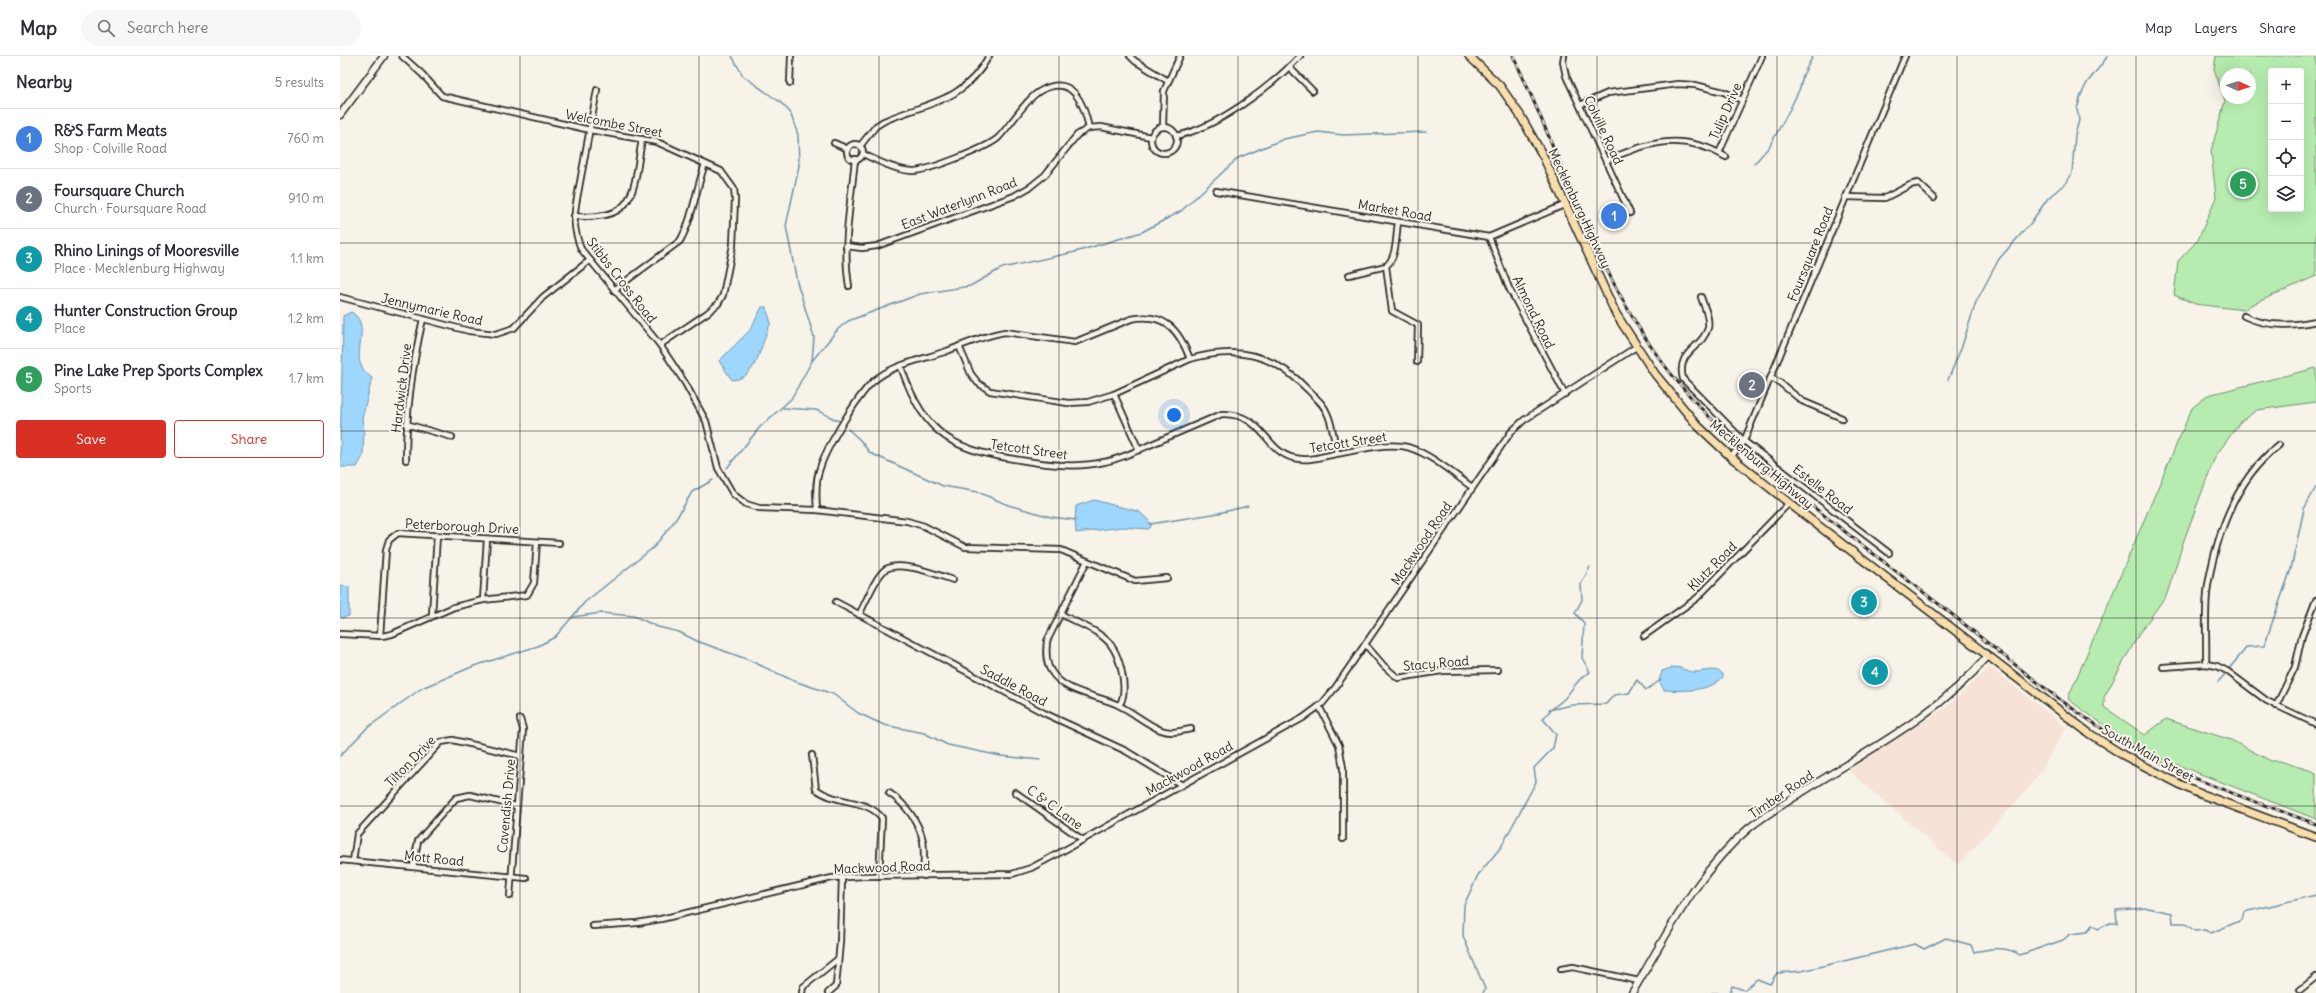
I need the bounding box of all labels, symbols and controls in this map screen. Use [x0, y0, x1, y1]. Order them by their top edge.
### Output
search box [81, 10, 361, 46]
text: Map [20, 16, 57, 40]
icon: search [95, 17, 117, 39]
text: Search here [127, 18, 208, 37]
text: Map [2145, 19, 2172, 37]
text: Layers [2194, 19, 2237, 37]
text: Share [2259, 19, 2296, 37]
north arrow [2220, 68, 2256, 104]
map controls [2268, 68, 2304, 212]
button: + [2268, 68, 2304, 104]
text: Nearby [16, 71, 72, 93]
text: 5 results [275, 74, 324, 91]
street label: Tulip Drive [1705, 80, 1746, 142]
street label: Colville Road [1580, 93, 1627, 168]
button: − [2268, 104, 2304, 140]
street label: Welcombe Street [564, 106, 664, 141]
text: R&S Farm Meats [54, 121, 167, 140]
text: 1 [26, 130, 32, 147]
text: 760 m [287, 130, 324, 147]
text: Shop · Colville Road [54, 140, 167, 157]
button: locate [2268, 140, 2304, 176]
street label: Mecklenburg Highway [1544, 146, 1615, 271]
pin: 5 [2230, 169, 2256, 199]
street label: East Waterlynn Road [899, 173, 1020, 233]
button: layers [2268, 176, 2304, 212]
text: Foursquare Church [54, 181, 184, 200]
text: 2 [25, 190, 33, 207]
text: 910 m [288, 190, 324, 207]
street label: Market Road [1357, 196, 1434, 225]
text: Church · Foursquare Road [54, 200, 207, 217]
pin: 1 [1601, 201, 1627, 231]
street label: Foursquare Road [1784, 204, 1837, 304]
street label: Stibbs Cross Road [583, 234, 661, 327]
text: Rhino Linings of Mooresville [54, 241, 239, 260]
text: 3 [25, 250, 33, 267]
text: 1.1 km [290, 250, 324, 267]
text: Place · Mecklenburg Highway [54, 260, 225, 277]
street label: Almond Road [1509, 273, 1559, 352]
street label: Jennymarie Road [379, 290, 485, 330]
text: Hunter Construction Group [54, 301, 238, 320]
text: 4 [25, 310, 33, 327]
text: 1.2 km [288, 310, 324, 327]
text: Place [54, 320, 85, 337]
street label: Hardwick Drive [388, 342, 415, 434]
text: Pine Lake Prep Sports Complex [54, 361, 263, 380]
text: 5 [25, 370, 33, 387]
text: 1.7 km [289, 370, 324, 387]
pin: 2 [1739, 370, 1765, 400]
text: Sports [54, 380, 92, 397]
your location [1164, 405, 1184, 425]
street label: Mecklenburg Highway [1706, 416, 1817, 513]
button: Save [16, 420, 166, 458]
button: Share [174, 420, 324, 458]
street label: Tetcott Street [1308, 428, 1388, 457]
street label: Tetcott Street [989, 436, 1069, 463]
street label: Estelle Road [1789, 461, 1856, 518]
street label: Mackwood Road [1387, 498, 1456, 588]
street label: Peterborough Drive [405, 515, 519, 538]
street label: Klutz Road [1684, 538, 1741, 595]
pin: 3 [1851, 587, 1877, 617]
street label: Stacy Road [1402, 652, 1470, 675]
pin: 4 [1862, 657, 1888, 687]
street label: Saddle Road [977, 661, 1050, 710]
street label: South Main Street [2098, 721, 2198, 786]
street label: Tilton Drive [381, 732, 439, 791]
street label: Mackwood Road [1143, 737, 1236, 799]
street label: Cavendish Drive [494, 758, 519, 854]
street label: Timber Road [1746, 766, 1817, 822]
street label: C & C Lane [1023, 781, 1086, 833]
street label: Mott Road [403, 847, 465, 870]
street label: Mackwood Road [833, 857, 931, 878]

